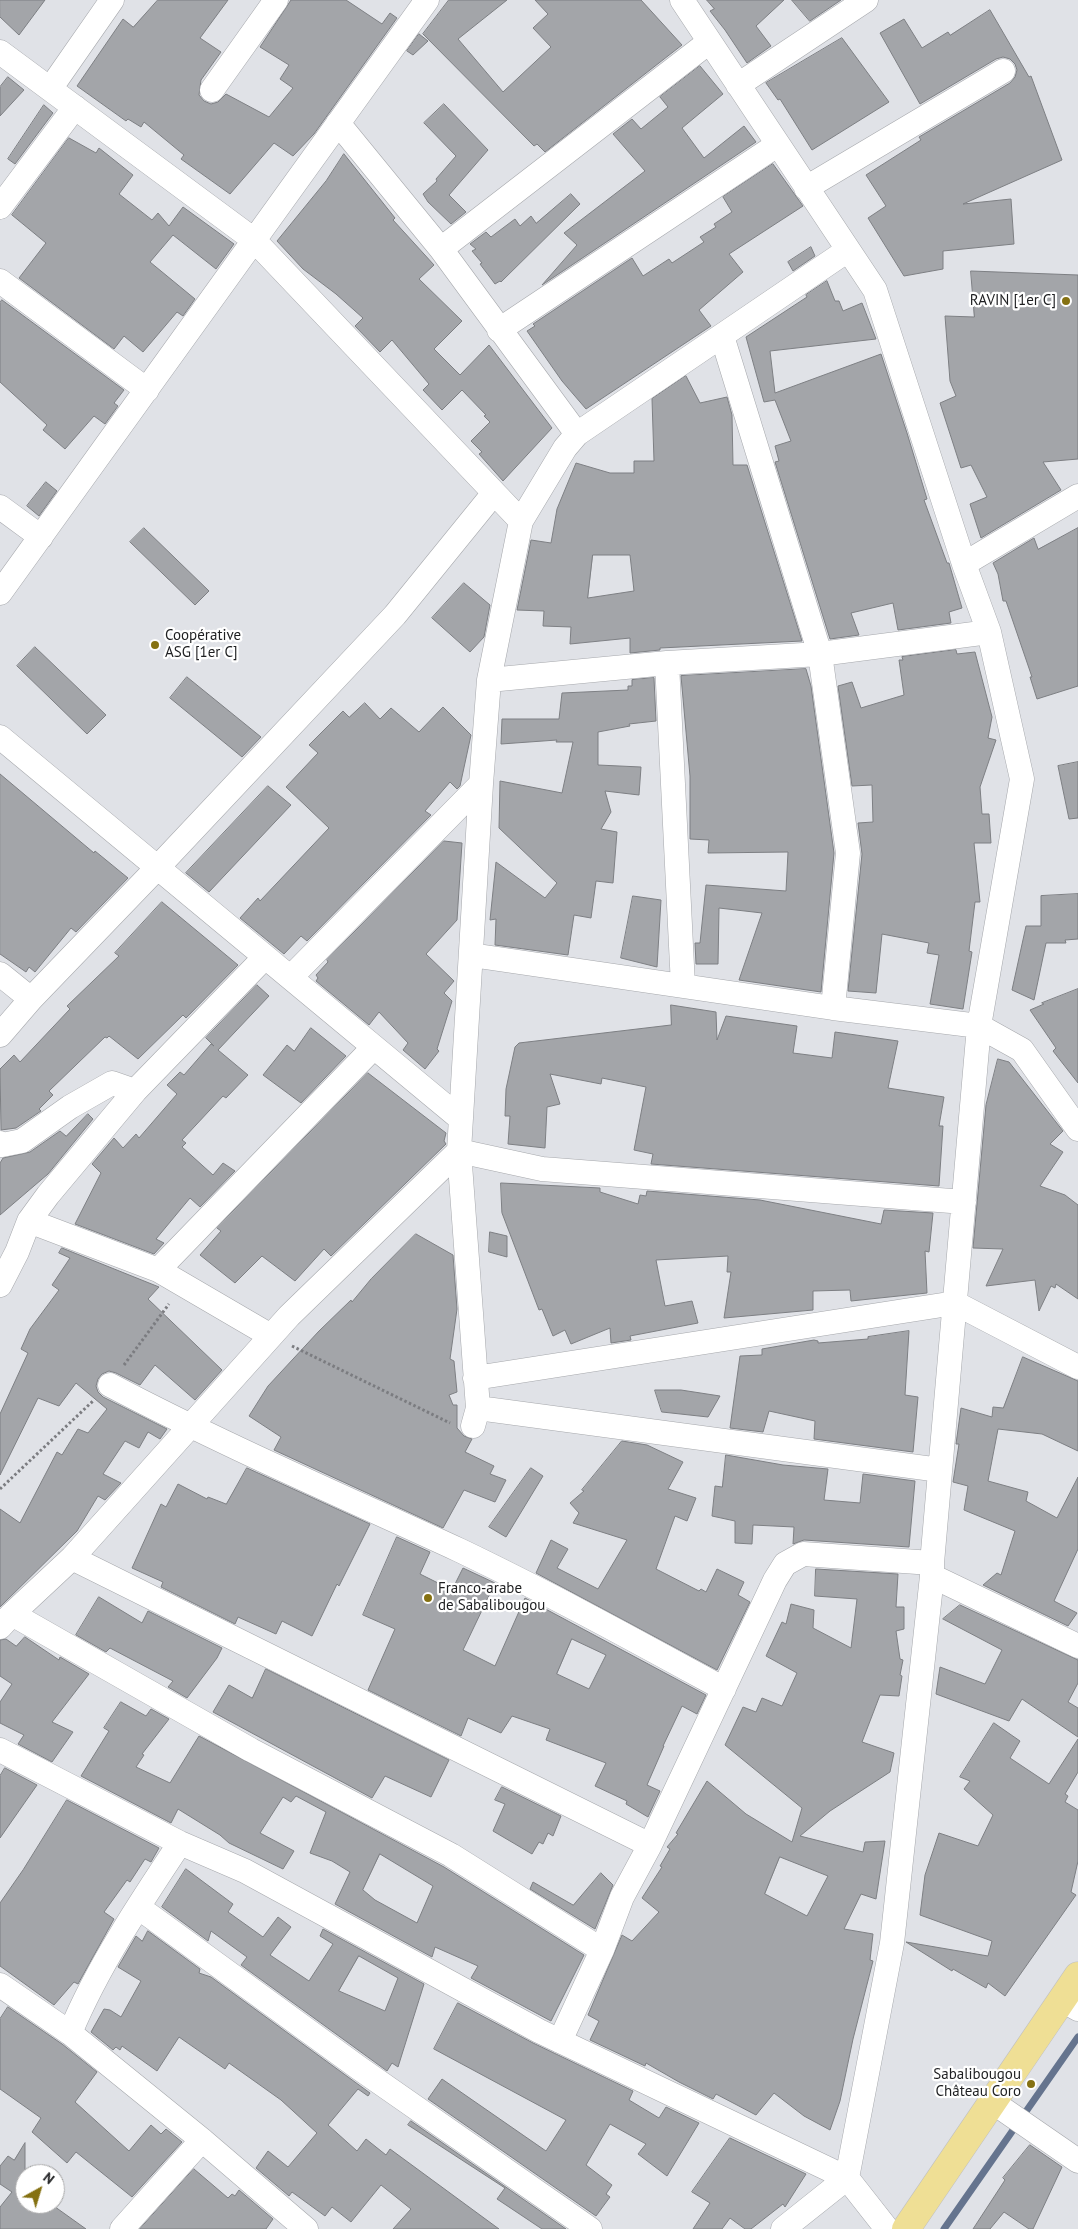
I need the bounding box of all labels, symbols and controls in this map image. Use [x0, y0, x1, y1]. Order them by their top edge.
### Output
place label: RAVIN [1er C] [970, 292, 1056, 310]
marker: RAVIN [1er C] [1060, 295, 1072, 307]
place label: Coopérative ASG [1er C] [165, 627, 241, 662]
marker: Coopérative ASG [1er C] [149, 639, 161, 651]
place label: Franco-arabe de Sabalibougou [438, 1580, 545, 1615]
marker: Franco-arabe de Sabalibougou [422, 1592, 434, 1604]
place label: Sabalibougou Château Coro [933, 2066, 1021, 2101]
marker: Sabalibougou Château Coro [1025, 2078, 1037, 2090]
north arrow [15, 2164, 65, 2214]
text: N [40, 2168, 58, 2188]

